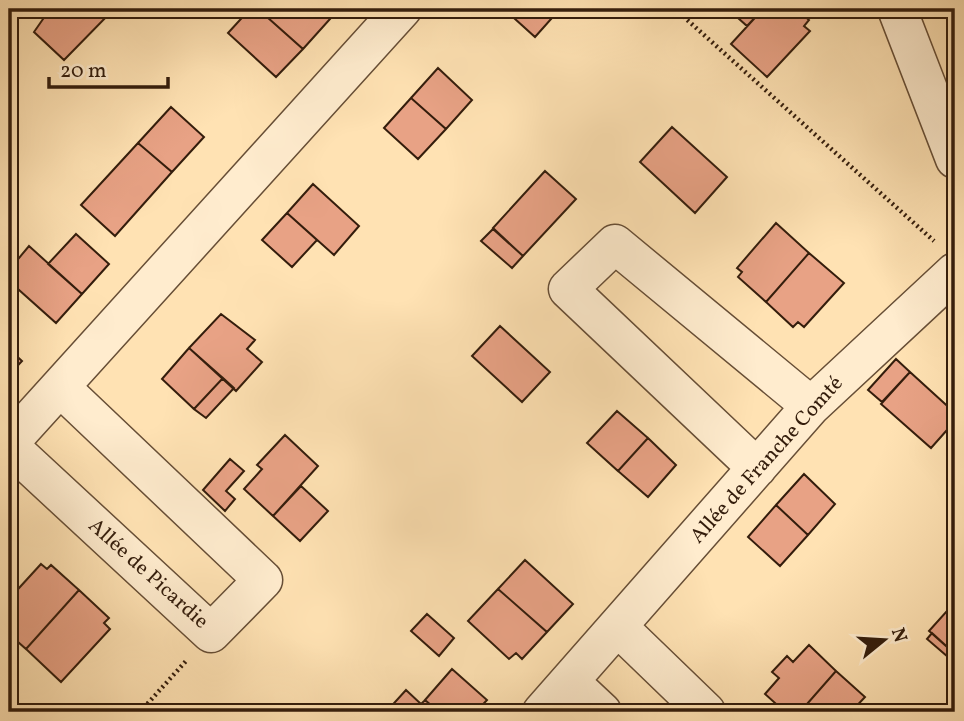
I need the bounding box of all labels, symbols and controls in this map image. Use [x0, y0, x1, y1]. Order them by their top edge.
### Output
scale bar [49, 46, 168, 90]
text: 20 m [60, 57, 106, 86]
street label: Allée de Franche Comté [684, 370, 850, 550]
street label: Allée de Picardie [82, 512, 214, 636]
north arrow [848, 606, 918, 676]
text: N [884, 625, 913, 646]

